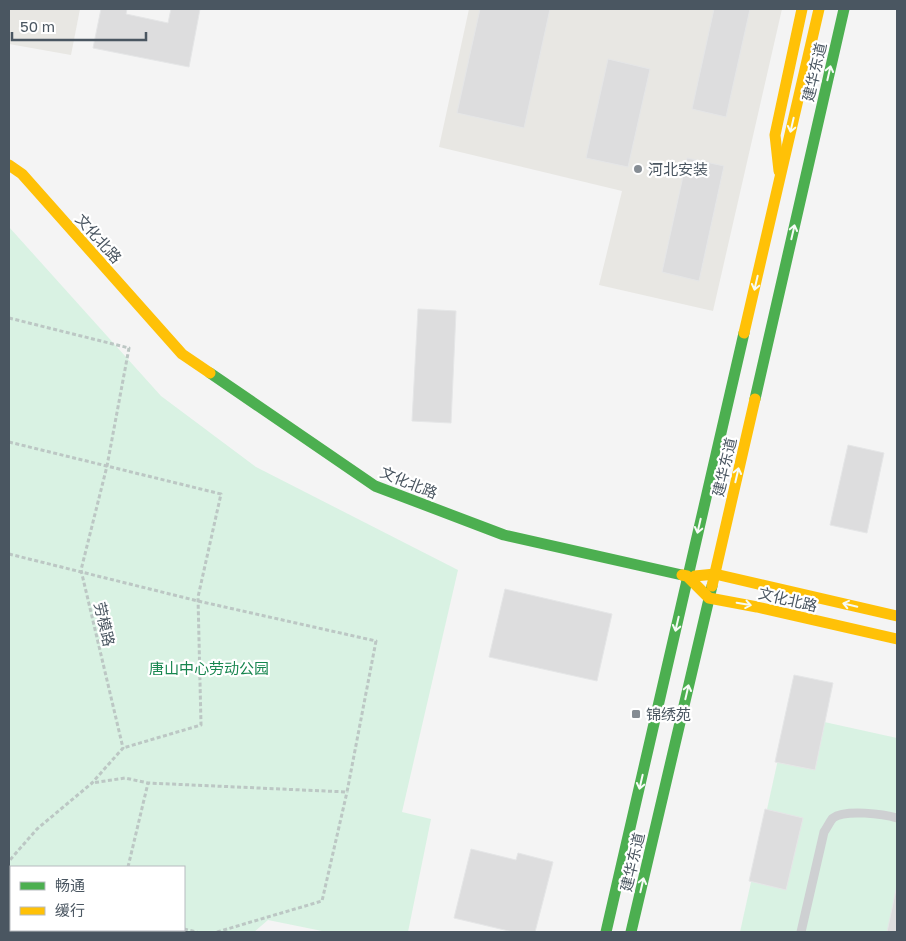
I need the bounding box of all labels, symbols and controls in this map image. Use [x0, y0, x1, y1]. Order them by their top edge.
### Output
scale bar [12, 10, 146, 42]
text: 50 m [20, 17, 55, 35]
street label: 建华东道 [798, 41, 830, 103]
one-way arrow [825, 66, 834, 82]
one-way arrow [787, 116, 796, 132]
place label: 河北安装 [648, 160, 708, 178]
marker: 河北安装 [632, 163, 644, 175]
street label: 文化北路 [72, 210, 126, 266]
one-way arrow [789, 224, 798, 240]
one-way arrow [751, 274, 760, 290]
street label: 建华东道 [708, 436, 740, 498]
street label: 文化北路 [378, 462, 440, 502]
one-way arrow [733, 468, 742, 484]
one-way arrow [694, 518, 703, 534]
street label: 文化北路 [757, 583, 819, 615]
street label: 劳模路 [91, 600, 119, 648]
one-way arrow [736, 600, 752, 610]
one-way arrow [842, 600, 858, 609]
one-way arrow [671, 615, 681, 631]
park label: 唐山中心劳动公园 [149, 659, 269, 677]
one-way arrow [683, 685, 692, 701]
place label: 锦绣苑 [646, 705, 691, 723]
marker: 锦绣苑 [630, 708, 642, 720]
one-way arrow [635, 774, 645, 790]
street label: 建华东道 [616, 831, 648, 893]
legend [10, 866, 185, 931]
text: 畅通 [55, 876, 85, 894]
one-way arrow [638, 877, 647, 893]
text: 缓行 [55, 901, 85, 919]

